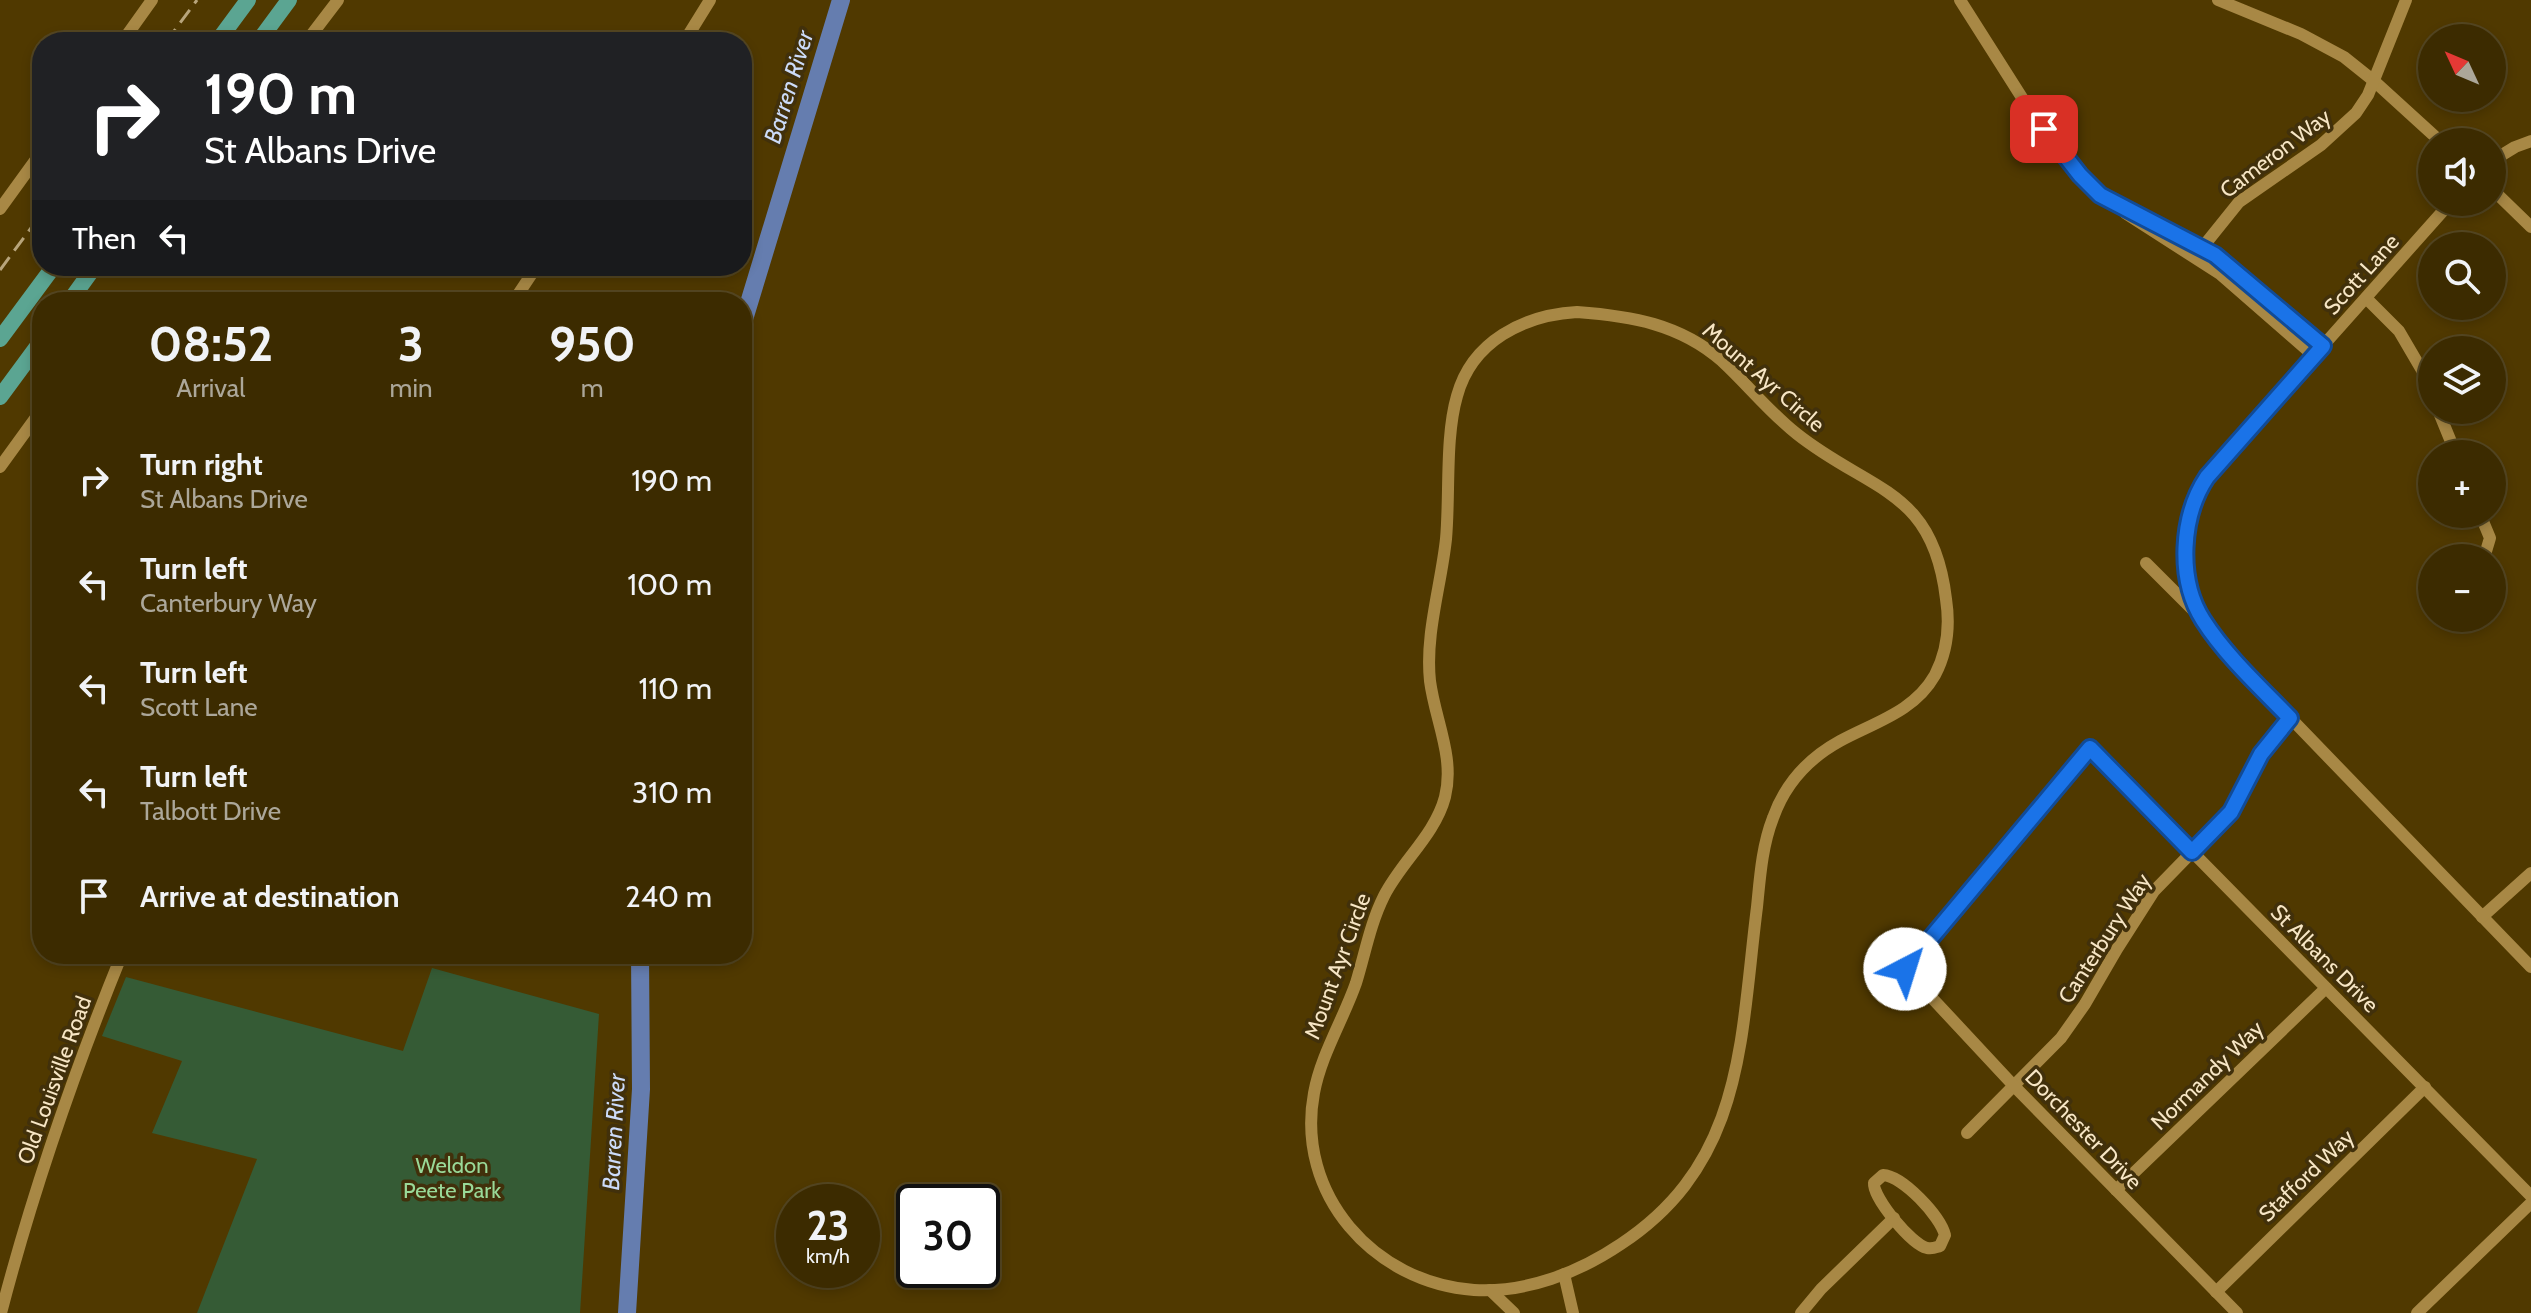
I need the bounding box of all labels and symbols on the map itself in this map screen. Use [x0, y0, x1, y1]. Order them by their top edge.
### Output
north arrow [2418, 24, 2506, 112]
water label: Barren River [758, 25, 820, 147]
pin [2010, 95, 2078, 163]
street label: Cameron Way [2215, 103, 2336, 204]
street label: Scott Lane [2318, 228, 2405, 320]
street label: Mount Ayr Circle [1697, 317, 1830, 438]
street label: Canterbury Way [2052, 868, 2157, 1008]
street label: Mount Ayr Circle [1299, 890, 1376, 1043]
street label: St Albans Drive [2265, 899, 2384, 1018]
position arrow [1863, 927, 1947, 1011]
street label: Old Louisville Road [12, 992, 97, 1168]
street label: Normandy Way [2146, 1015, 2269, 1136]
street label: Dorchester Drive [2019, 1064, 2148, 1195]
water label: Barren River [596, 1071, 631, 1191]
street label: Stafford Way [2253, 1123, 2360, 1227]
park label: Weldon Peete Park [403, 1152, 501, 1204]
speed limit sign: 30 [896, 1184, 1000, 1288]

